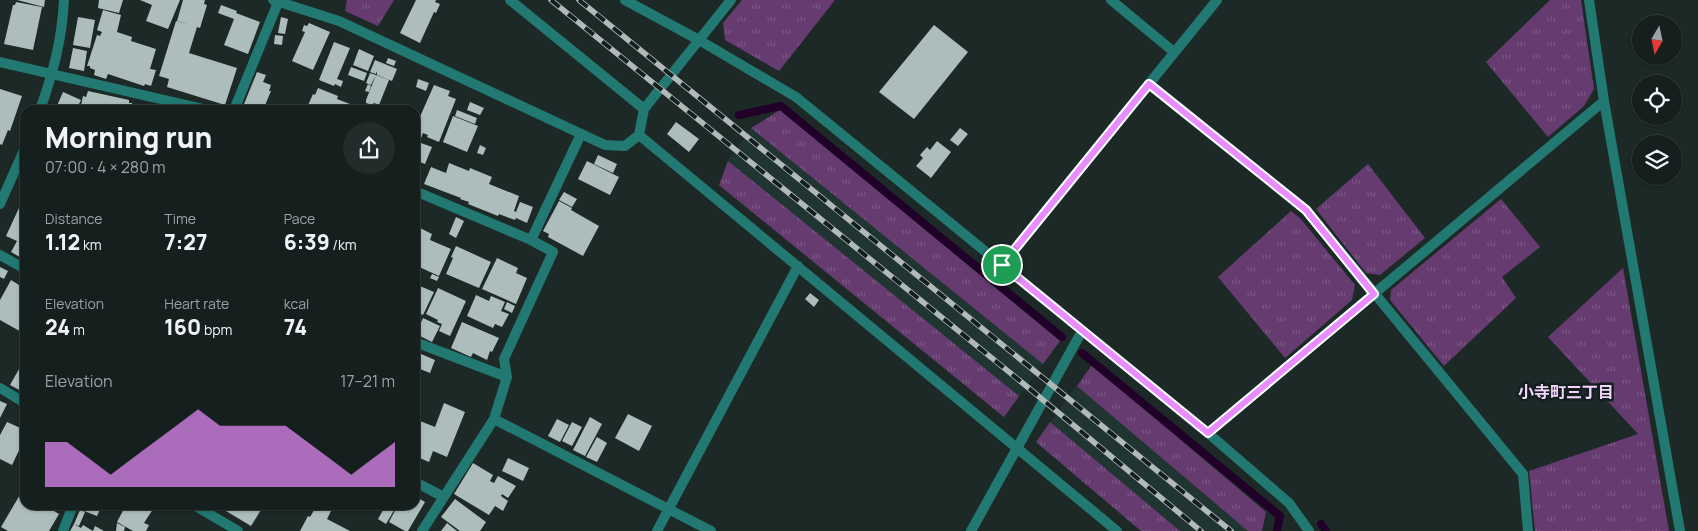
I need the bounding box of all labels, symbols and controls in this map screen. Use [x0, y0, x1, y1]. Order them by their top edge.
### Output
north arrow [1632, 15, 1682, 65]
map controls [1632, 15, 1682, 185]
button: locate [1632, 75, 1682, 125]
text: Morning run [45, 118, 212, 156]
button: share [343, 122, 395, 174]
button: layers [1632, 135, 1682, 185]
text: 07:00 · 4 × 280 m [45, 156, 166, 178]
text: Distance [45, 209, 102, 228]
text: Time [164, 209, 196, 228]
text: Pace [284, 209, 315, 228]
text: 1.12 [45, 228, 80, 256]
text: 7:27 [164, 228, 207, 256]
text: 6:39 [284, 228, 330, 256]
text: km [80, 235, 102, 254]
text: /km [330, 235, 357, 254]
pin [981, 244, 1023, 286]
icon: arrive [988, 251, 1016, 279]
text: Elevation [45, 294, 104, 313]
text: Heart rate [164, 294, 229, 313]
text: kcal [284, 294, 309, 313]
text: 24 [45, 313, 70, 341]
text: 160 [164, 313, 201, 341]
text: 74 [284, 313, 307, 341]
text: m [70, 320, 85, 339]
text: bpm [201, 320, 232, 339]
text: Elevation [45, 370, 113, 392]
text: 17–21 m [340, 370, 395, 392]
district label: 小寺町三丁目 [1518, 381, 1614, 403]

